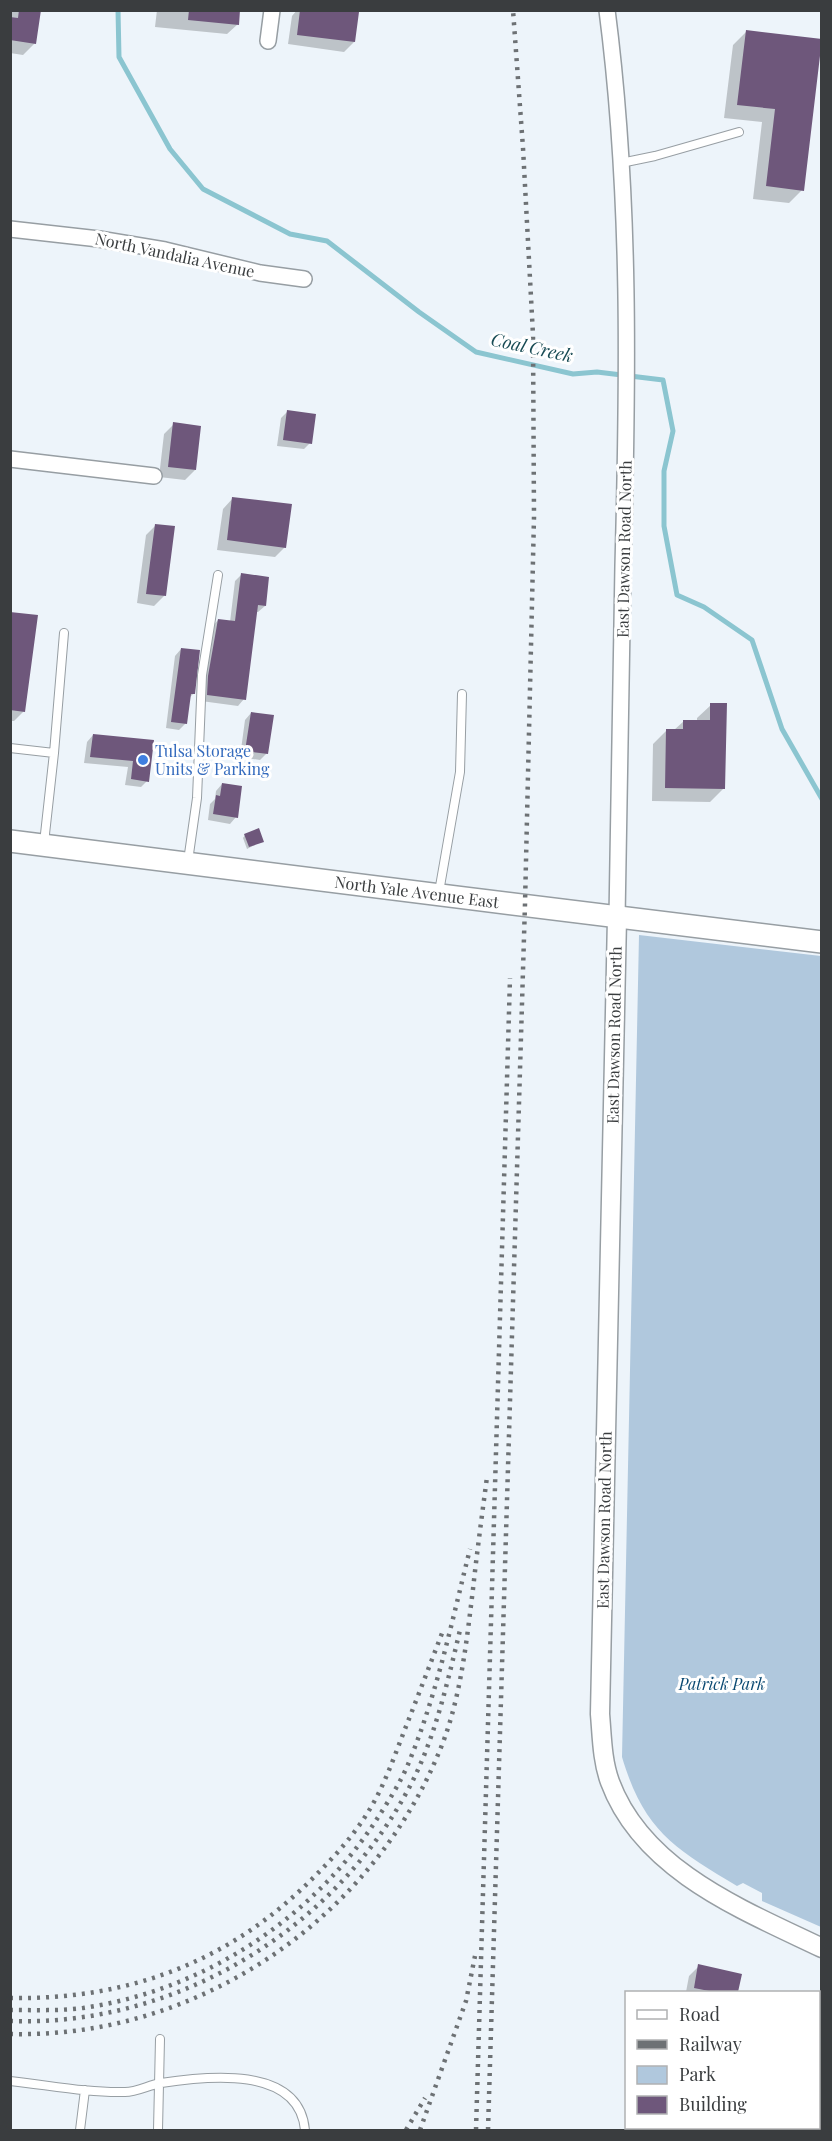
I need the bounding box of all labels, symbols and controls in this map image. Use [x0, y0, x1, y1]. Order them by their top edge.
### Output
street label: North Vandalia Avenue [93, 227, 257, 282]
water label: Coal Creek [489, 327, 575, 367]
street label: East Dawson Road North [611, 459, 636, 638]
place label: Tulsa Storage Units & Parking [155, 740, 270, 779]
marker: Tulsa Storage Units & Parking [136, 753, 150, 767]
street label: North Yale Avenue East [334, 871, 500, 912]
street label: East Dawson Road North [601, 945, 626, 1124]
street label: East Dawson Road North [591, 1430, 616, 1609]
park label: Patrick Park [678, 1673, 765, 1694]
legend [625, 1991, 820, 2129]
text: Road [679, 2002, 720, 2026]
text: Railway [679, 2032, 742, 2056]
text: Park [679, 2062, 716, 2086]
text: Building [679, 2092, 747, 2116]

